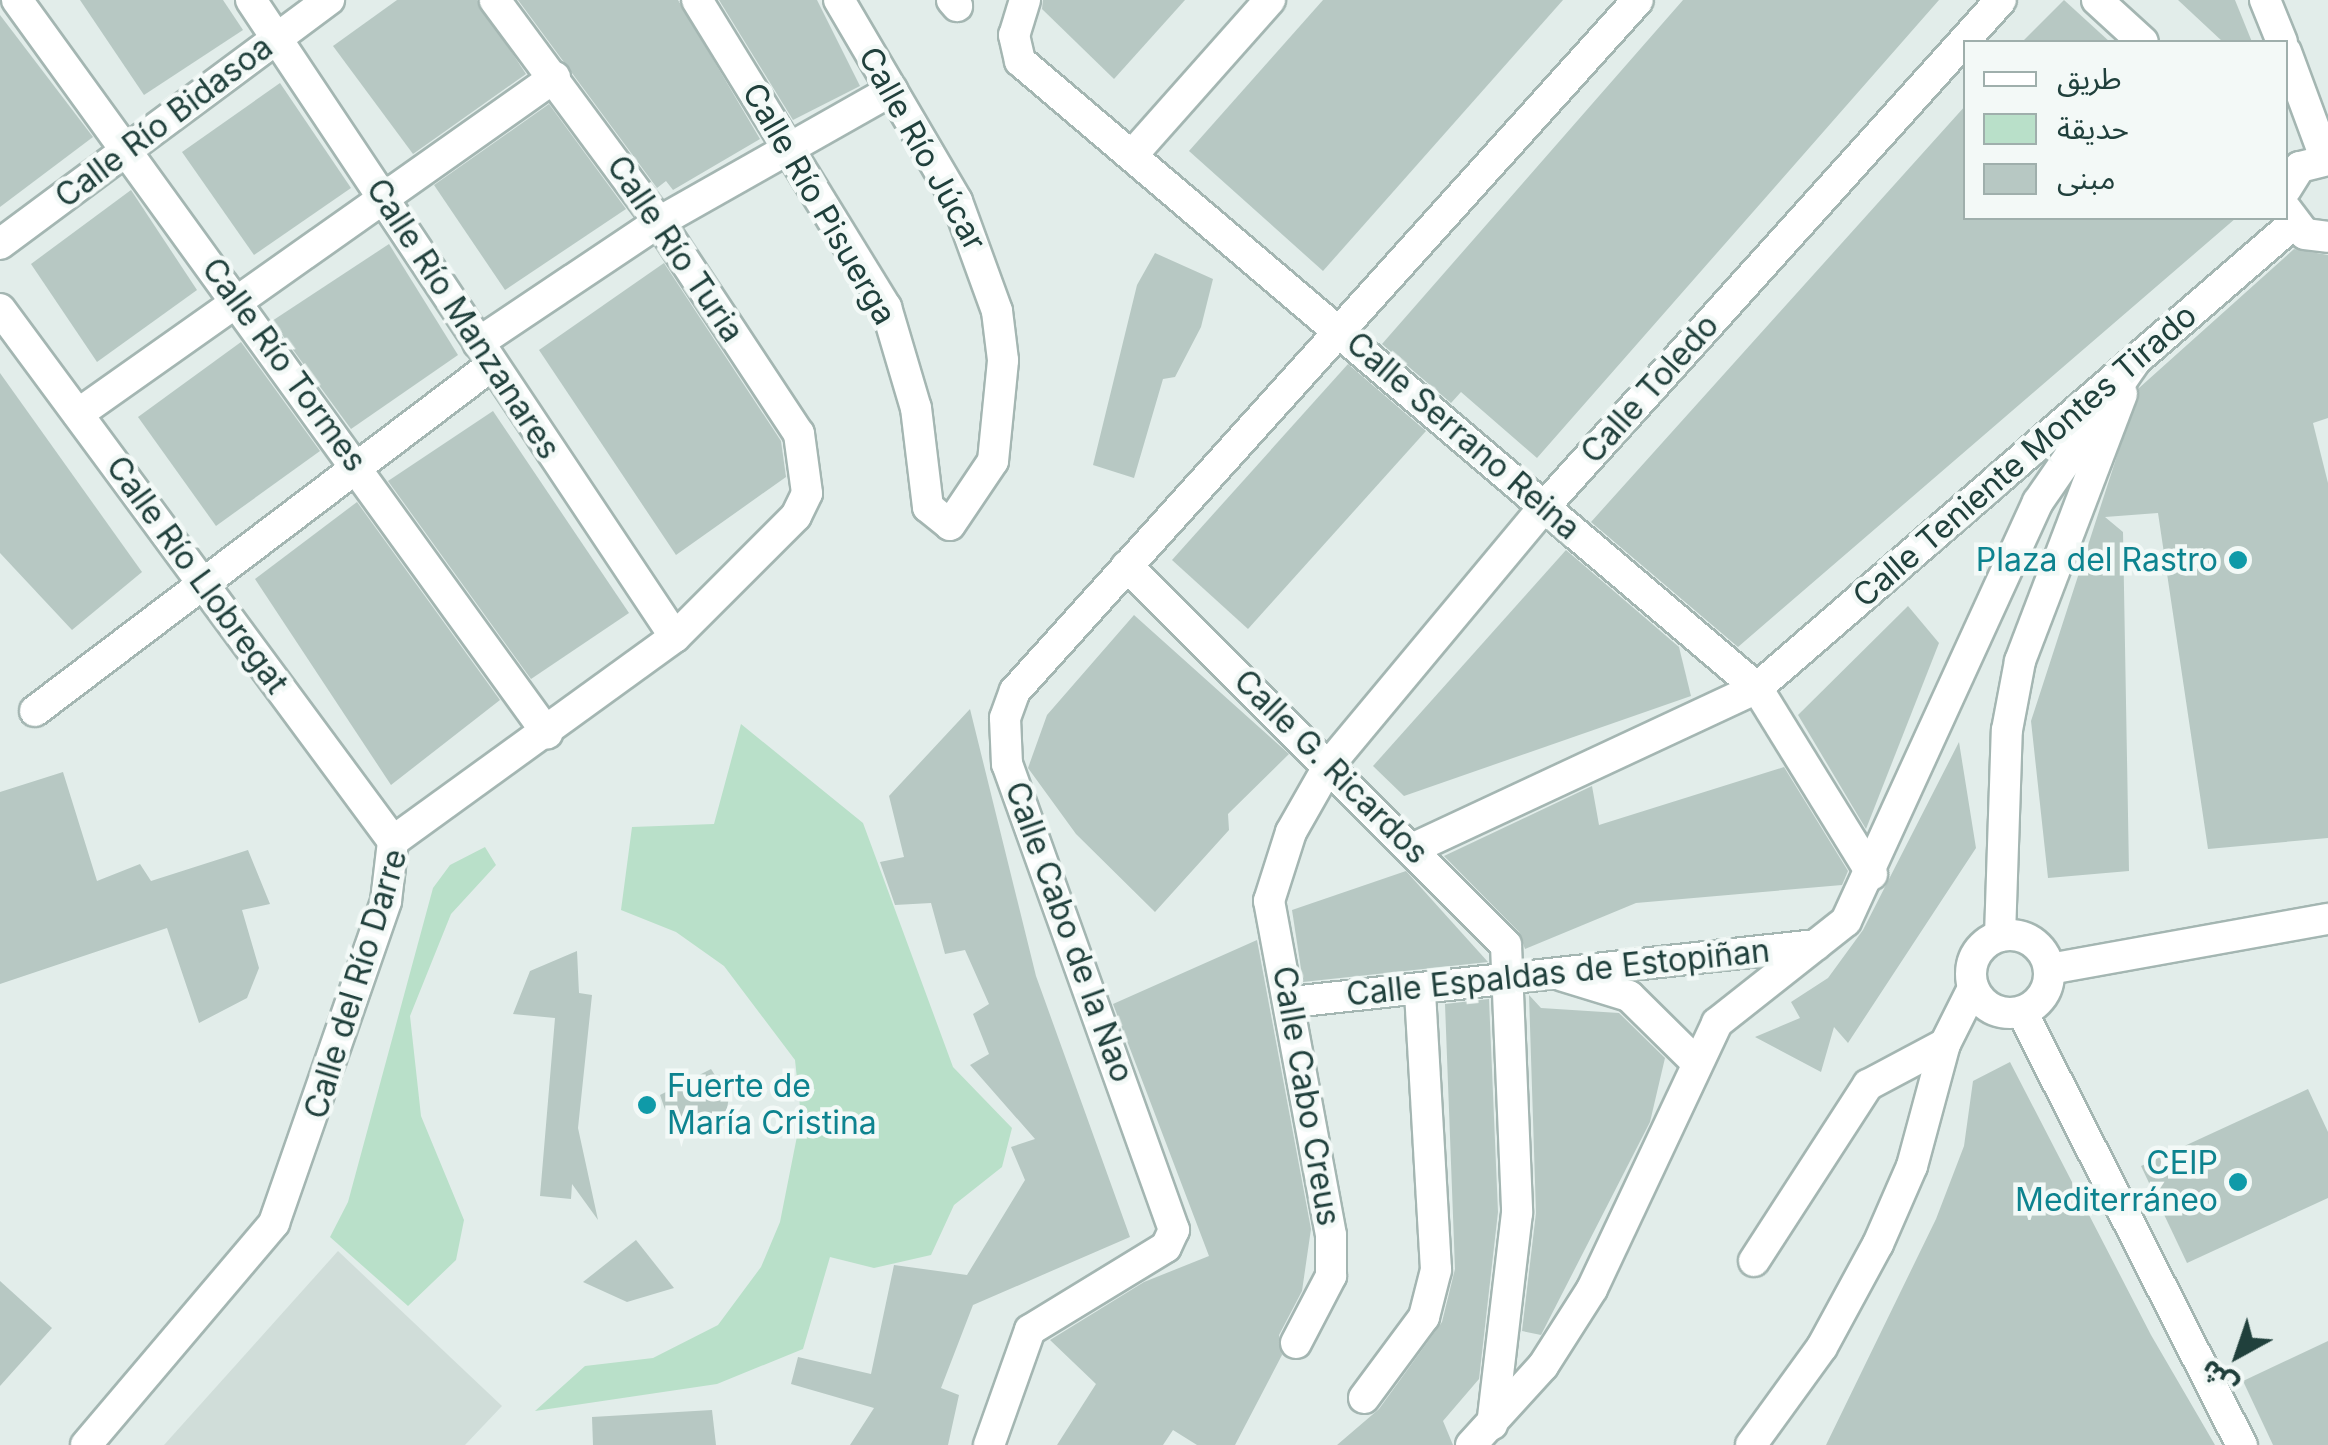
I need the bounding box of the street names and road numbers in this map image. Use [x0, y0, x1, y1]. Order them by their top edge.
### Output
street label: Calle Río Bidasoa [48, 28, 280, 216]
street label: Calle Río Júcar [850, 40, 994, 258]
street label: Calle Río Pisuerga [734, 76, 904, 332]
street label: Calle Río Turia [599, 149, 751, 349]
street label: Calle Río Manzanares [358, 172, 568, 466]
street label: Calle Río Tormes [194, 251, 374, 479]
street label: Calle Teniente Montes Tirado [1846, 296, 2204, 616]
street label: Calle Toledo [1573, 307, 1727, 471]
street label: Calle Serrano Reina [1338, 324, 1588, 548]
street label: Calle Río Llobregat [98, 449, 296, 701]
street label: Calle G. Ricardos [1226, 662, 1436, 872]
street label: Calle Cabo de la Nao [997, 777, 1141, 1087]
street label: Calle del Río Darre [297, 845, 415, 1123]
street label: Calle Espaldas de Estopiñan [1344, 932, 1772, 1014]
street label: Calle Cabo Creus [1264, 963, 1348, 1229]

